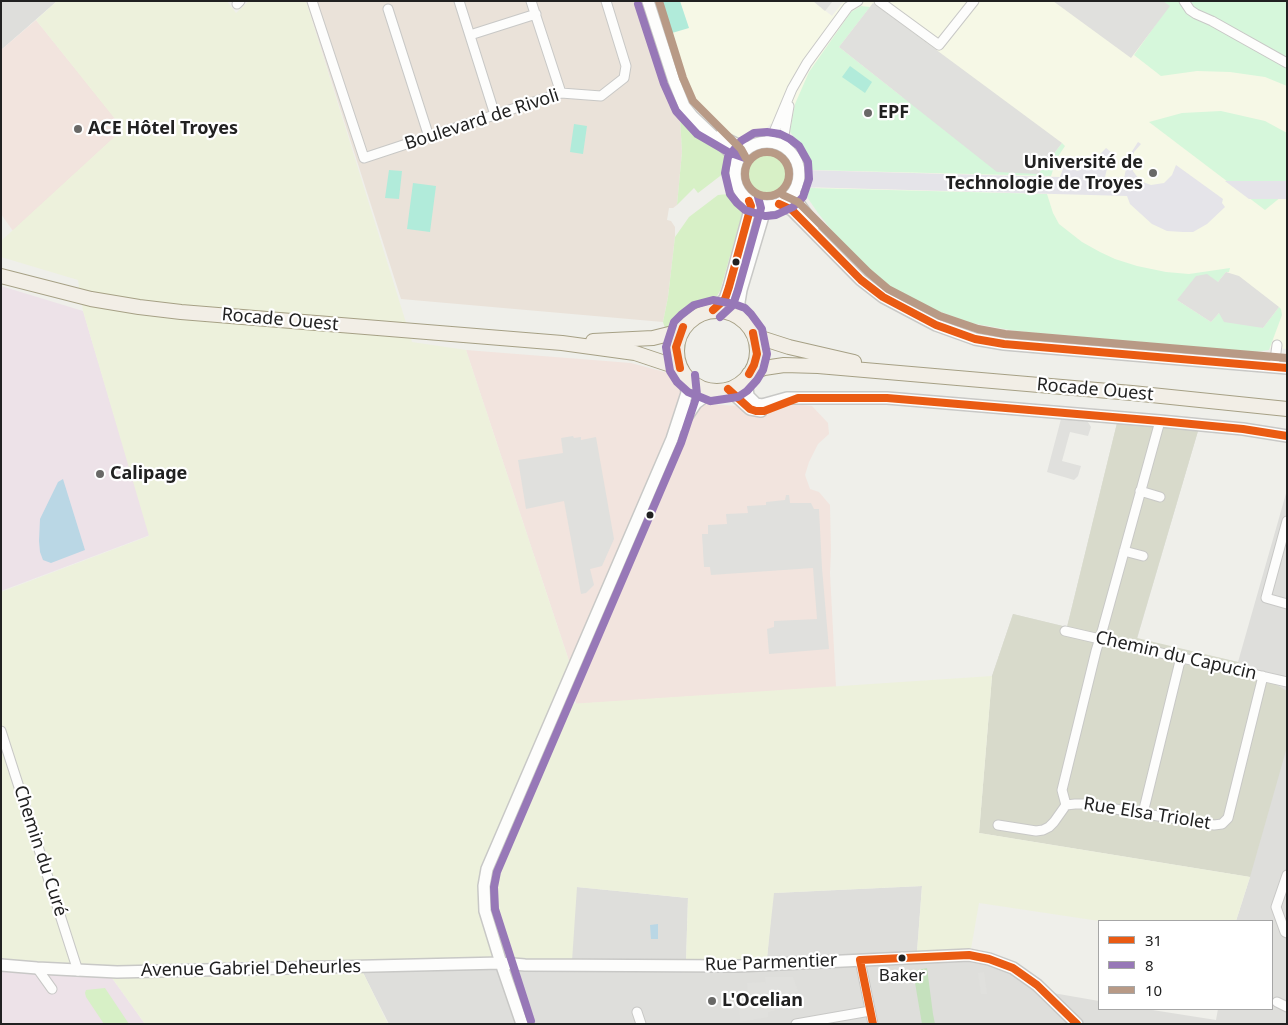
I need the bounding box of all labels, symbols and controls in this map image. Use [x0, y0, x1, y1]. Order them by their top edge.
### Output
street label: Boulevard de Rivoli [402, 85, 562, 155]
place label: EPF [878, 102, 909, 124]
marker: EPF [862, 107, 874, 119]
place label: ACE Hôtel Troyes [88, 118, 238, 140]
marker: ACE Hôtel Troyes [72, 123, 84, 135]
place label: Université de Technologie de Troyes [945, 152, 1143, 194]
marker: Université de Technologie de Troyes [1147, 167, 1159, 179]
unlabelled marker [731, 257, 741, 267]
street label: Rocade Ouest [221, 304, 339, 336]
street label: Rocade Ouest [1036, 374, 1154, 406]
place label: Calipage [110, 463, 187, 485]
marker: Calipage [94, 468, 106, 480]
unlabelled marker [645, 510, 655, 520]
street label: Chemin du Capucin [1093, 627, 1259, 685]
street label: Chemin du Curé [9, 783, 71, 919]
street label: Rue Elsa Triolet [1082, 793, 1212, 835]
legend [1098, 920, 1273, 1010]
text: 31 [1145, 930, 1162, 950]
street label: Rue Parmentier [704, 950, 838, 976]
marker: Baker [897, 953, 907, 963]
text: 8 [1145, 955, 1154, 975]
street label: Avenue Gabriel Deheurles [141, 956, 361, 982]
place label: Baker [879, 966, 925, 986]
text: 10 [1145, 980, 1162, 1000]
place label: L'Ocelian [722, 990, 803, 1012]
marker: L'Ocelian [706, 995, 718, 1007]

